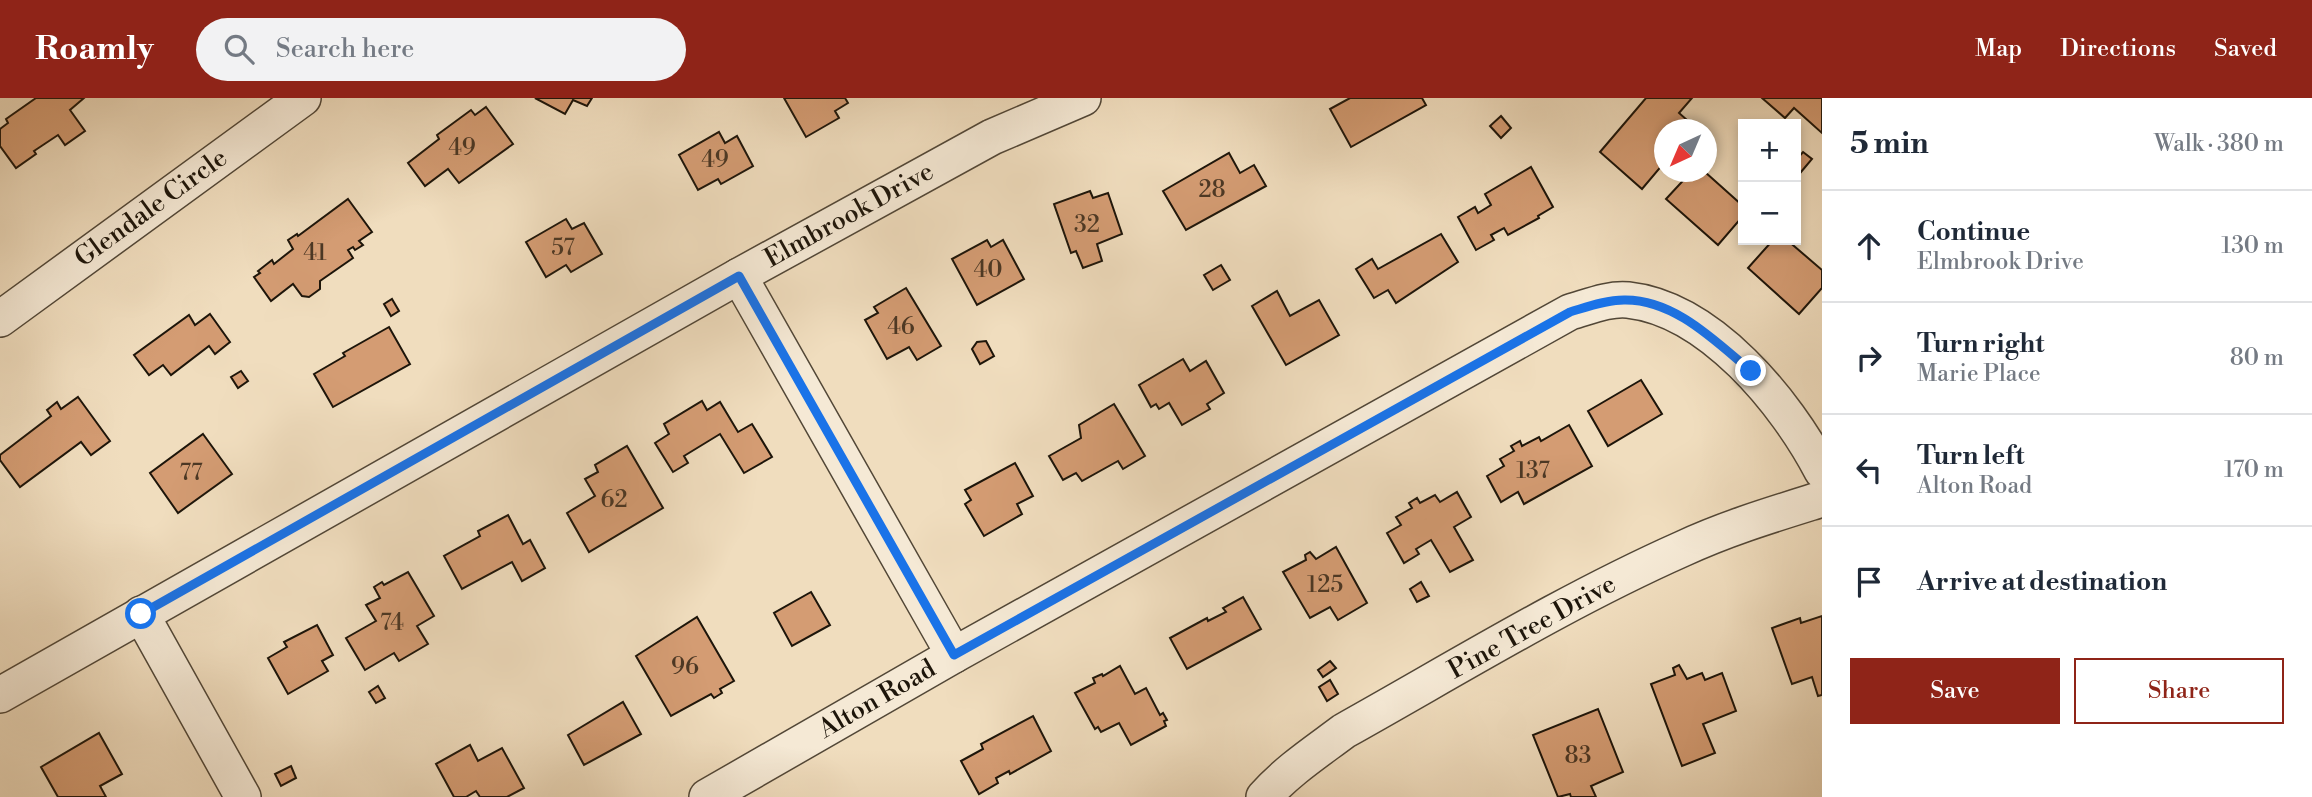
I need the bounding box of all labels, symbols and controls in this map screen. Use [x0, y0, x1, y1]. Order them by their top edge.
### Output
search box [196, 18, 686, 81]
text: Roamly [35, 29, 154, 70]
icon: search [220, 30, 258, 68]
text: Search here [276, 33, 414, 65]
text: Map [1975, 34, 2022, 64]
text: Directions [2060, 34, 2176, 64]
text: Saved [2214, 34, 2277, 64]
north arrow [1654, 119, 1717, 182]
map controls [1738, 119, 1801, 245]
button: + [1738, 119, 1801, 182]
text: 5 min [1850, 125, 1929, 163]
text: Walk · 380 m [2154, 130, 2284, 158]
house number: 49 [448, 134, 476, 162]
street label: Glendale Circle [68, 142, 234, 274]
house number: 49 [701, 146, 729, 174]
street label: Elmbrook Drive [759, 155, 939, 275]
house number: 28 [1198, 176, 1226, 204]
button: − [1738, 182, 1801, 245]
house number: 32 [1074, 211, 1100, 239]
text: Continue [1917, 216, 2030, 248]
icon: ahead [1850, 227, 1888, 265]
text: 130 m [2221, 232, 2284, 260]
house number: 57 [551, 234, 575, 262]
house number: 41 [303, 239, 327, 267]
text: Elmbrook Drive [1917, 248, 2084, 276]
house number: 40 [974, 256, 1002, 284]
house number: 46 [887, 313, 915, 341]
text: Turn right [1917, 328, 2045, 360]
icon: right [1850, 339, 1888, 377]
text: 80 m [2230, 344, 2284, 372]
route end [1735, 355, 1766, 386]
text: Marie Place [1917, 360, 2041, 388]
text: Turn left [1917, 440, 2025, 472]
icon: left [1850, 451, 1888, 489]
text: 170 m [2224, 456, 2284, 484]
house number: 137 [1516, 457, 1550, 485]
house number: 77 [179, 459, 203, 487]
text: Alton Road [1917, 472, 2032, 500]
house number: 62 [600, 486, 628, 514]
icon: arrive [1850, 563, 1888, 601]
text: Arrive at destination [1917, 566, 2167, 598]
street label: Pine Tree Drive [1443, 568, 1621, 686]
house number: 125 [1307, 571, 1343, 599]
route start [125, 598, 156, 629]
house number: 74 [380, 609, 404, 637]
street label: Alton Road [812, 652, 942, 746]
house number: 96 [671, 653, 699, 681]
button: Save [1850, 658, 2060, 724]
button: Share [2074, 658, 2284, 724]
house number: 83 [1565, 742, 1591, 770]

